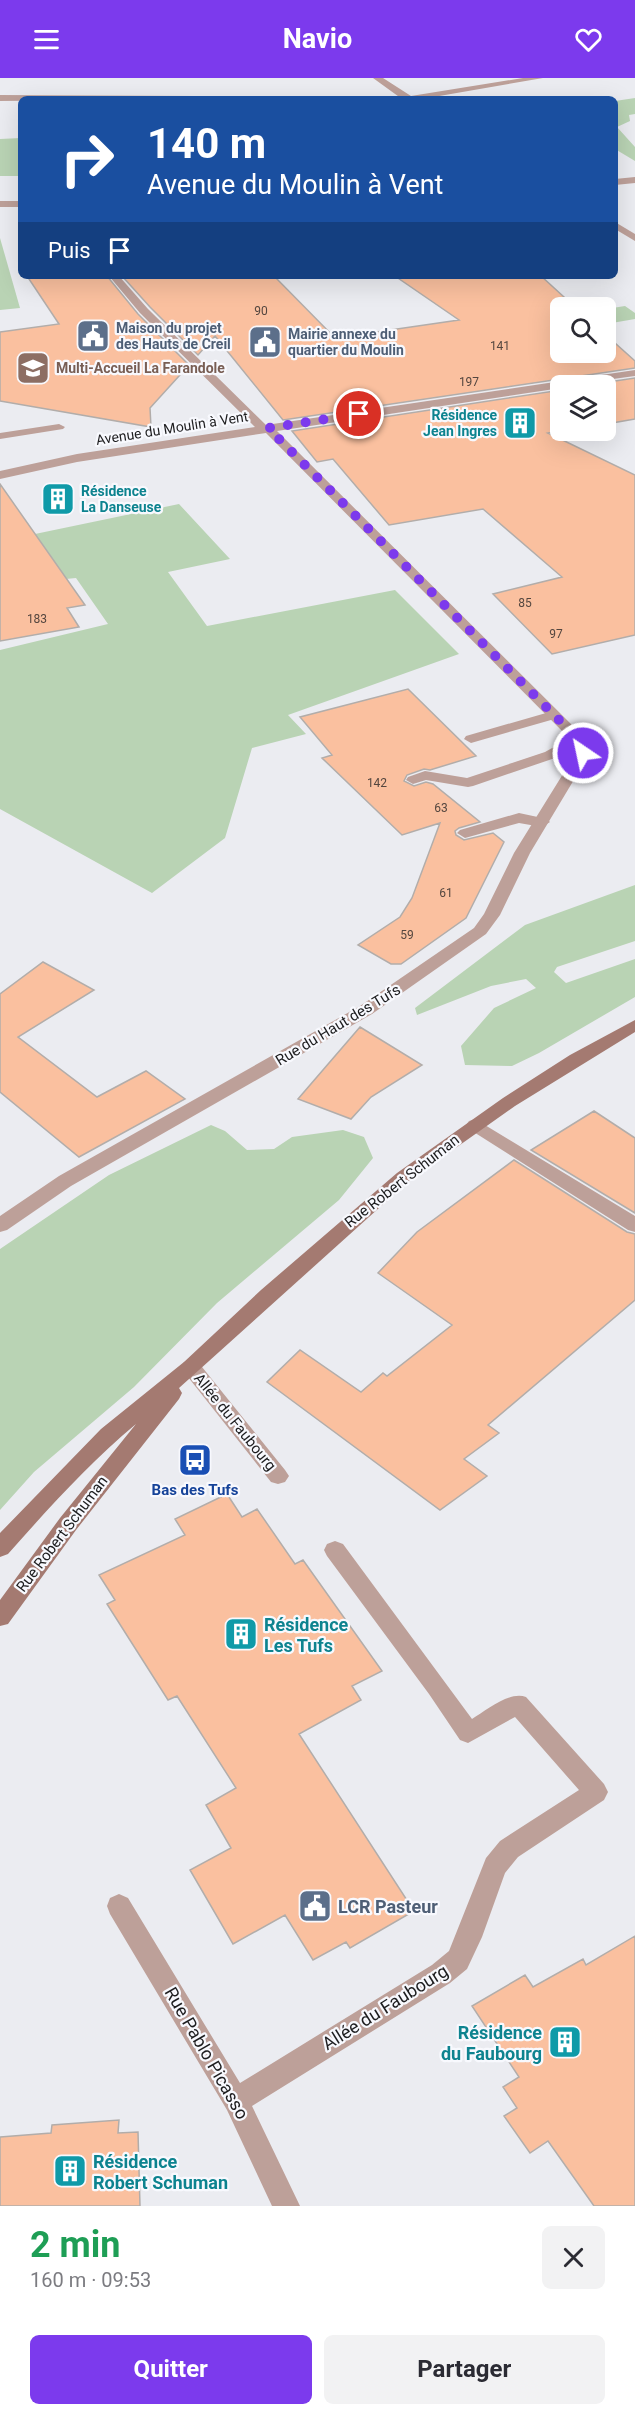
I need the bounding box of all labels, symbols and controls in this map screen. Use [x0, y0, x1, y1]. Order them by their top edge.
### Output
icon: menu [30, 23, 63, 56]
text: Navio [283, 23, 352, 55]
icon: heart [572, 23, 605, 56]
text: 140 m [147, 119, 266, 168]
icon: right [48, 120, 126, 198]
text: Avenue du Moulin à Vent [147, 169, 443, 201]
icon: arrive [103, 234, 136, 267]
text: Puis [48, 238, 91, 263]
map controls [550, 297, 616, 441]
button: search [550, 297, 616, 363]
house number: 90 [254, 304, 268, 318]
public building icon: Maison du projet des Hauts de Creil [75, 318, 111, 354]
place label: Maison du projet des Hauts de Creil [116, 320, 231, 352]
public building icon: Mairie annexe du quartier du Moulin [247, 324, 283, 360]
place label: Mairie annexe du quartier du Moulin [288, 326, 404, 358]
house number: 141 [490, 339, 510, 353]
school or university icon: Multi-Accueil La Farandole [15, 350, 51, 386]
place label: Multi-Accueil La Farandole [56, 360, 225, 376]
house number: 197 [459, 375, 479, 389]
button: layers [550, 375, 616, 441]
pin [333, 388, 384, 439]
icon: arrive [342, 397, 375, 430]
building icon: Résidence Jean Ingres [502, 405, 538, 441]
place label: Résidence Jean Ingres [423, 407, 497, 439]
street label: Avenue du Moulin à Vent [95, 408, 250, 448]
building icon: Résidence La Danseuse [40, 481, 76, 517]
place label: Résidence La Danseuse [81, 483, 162, 515]
house number: 85 [518, 596, 532, 610]
house number: 183 [27, 612, 47, 626]
house number: 97 [549, 627, 563, 641]
position arrow [551, 721, 615, 785]
house number: 142 [367, 776, 387, 790]
house number: 63 [434, 801, 448, 815]
house number: 61 [439, 886, 453, 900]
house number: 59 [400, 928, 414, 942]
street label: Rue du Haut des Tufs [272, 981, 404, 1069]
street label: Rue Robert Schuman [341, 1131, 463, 1231]
street label: Allée du Faubourg [190, 1370, 280, 1474]
bus stop icon: Bas des Tufs [177, 1442, 213, 1478]
street label: Rue Robert Schuman [13, 1473, 111, 1595]
place label: Bas des Tufs [152, 1481, 239, 1499]
place label: Résidence Les Tufs [264, 1614, 349, 1656]
building icon: Résidence Les Tufs [223, 1616, 259, 1652]
public building icon: LCR Pasteur [297, 1888, 333, 1924]
place label: LCR Pasteur [338, 1896, 438, 1917]
street label: Allée du Faubourg [318, 1960, 452, 2054]
street label: Rue Pablo Picasso [161, 1983, 253, 2123]
place label: Résidence du Faubourg [441, 2022, 542, 2064]
building icon: Résidence du Faubourg [547, 2024, 583, 2060]
place label: Résidence Robert Schuman [93, 2151, 228, 2193]
building icon: Résidence Robert Schuman [52, 2153, 88, 2189]
text: 2 min [30, 2224, 121, 2266]
button: close [542, 2226, 605, 2289]
text: 160 m · 09:53 [30, 2268, 151, 2292]
button: Quitter [30, 2335, 312, 2404]
button: Partager [324, 2335, 605, 2404]

